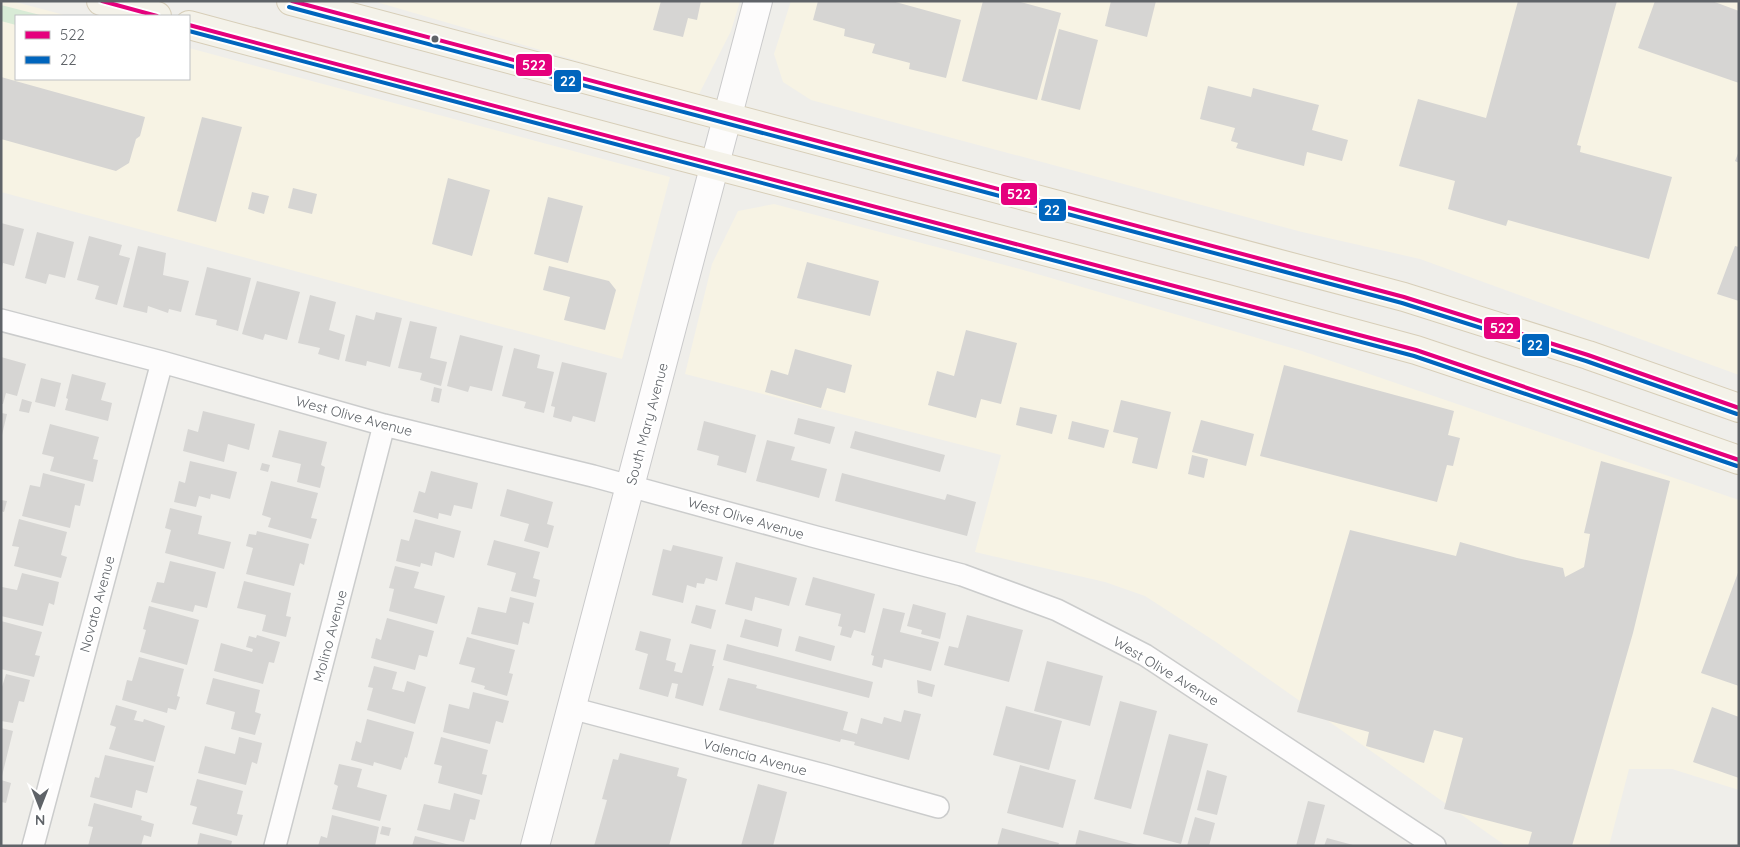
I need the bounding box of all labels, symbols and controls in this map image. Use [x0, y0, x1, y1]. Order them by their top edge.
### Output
legend [15, 15, 190, 80]
text: 522 [60, 25, 85, 44]
unlabelled marker [430, 34, 440, 44]
text: 22 [60, 50, 77, 69]
line badge: 522 [515, 53, 553, 77]
text: 522 [522, 56, 546, 74]
line badge: 22 [553, 69, 582, 93]
text: 22 [560, 72, 576, 90]
line badge: 522 [1000, 182, 1038, 206]
text: 522 [1007, 185, 1031, 203]
line badge: 22 [1038, 198, 1067, 222]
text: 22 [1044, 201, 1060, 219]
line badge: 522 [1483, 316, 1521, 340]
text: 522 [1490, 319, 1514, 337]
line badge: 22 [1521, 333, 1550, 357]
text: 22 [1527, 336, 1543, 354]
street label: South Mary Avenue [622, 361, 672, 487]
street label: West Olive Avenue [294, 392, 414, 440]
street label: West Olive Avenue [686, 493, 806, 543]
street label: Novato Avenue [75, 554, 119, 654]
street label: Molino Avenue [309, 588, 351, 684]
street label: West Olive Avenue [1110, 632, 1222, 710]
street label: Valencia Avenue [701, 734, 809, 780]
north arrow [15, 782, 65, 832]
text: N [35, 811, 45, 829]

